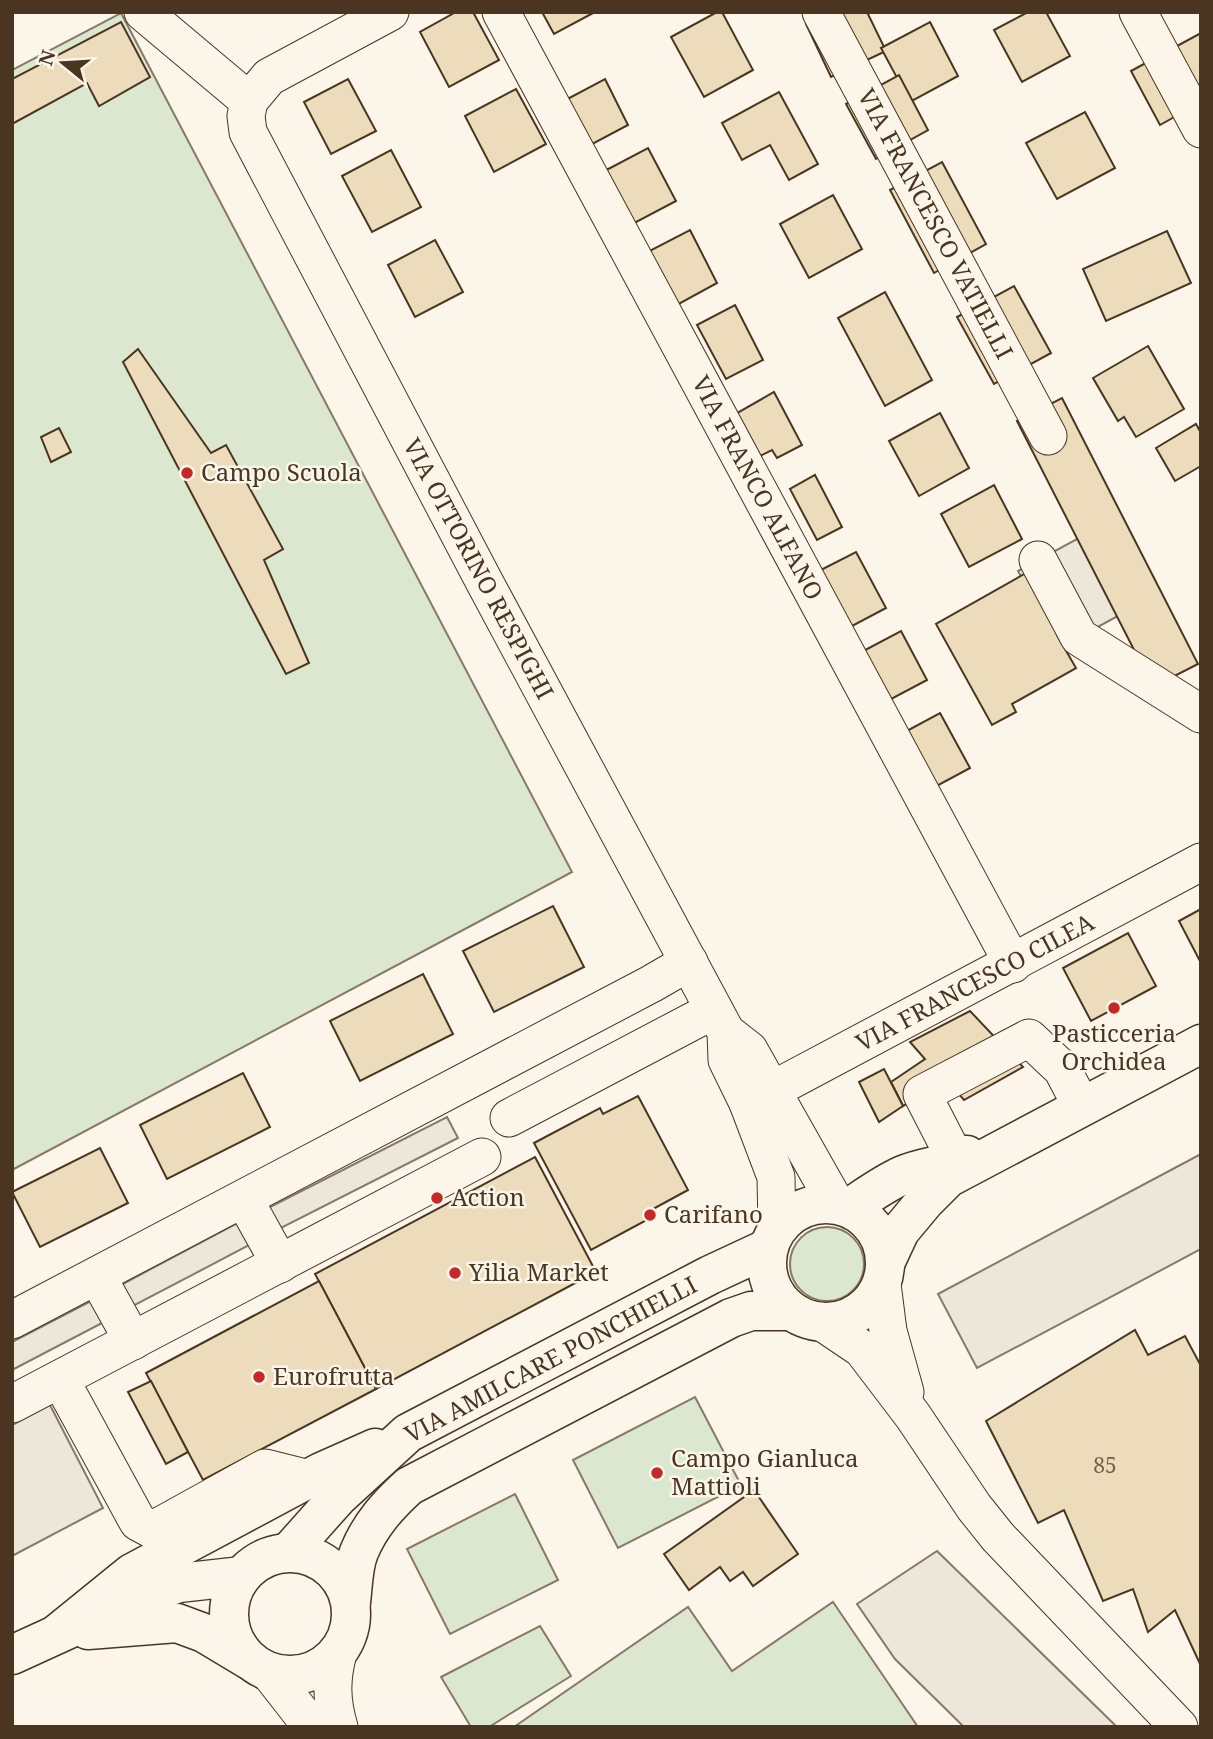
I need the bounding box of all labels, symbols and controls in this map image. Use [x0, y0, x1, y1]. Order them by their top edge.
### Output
north arrow [28, 28, 98, 98]
text: N [32, 47, 62, 69]
street label: VIA FRANCESCO VATIELLI [851, 82, 1022, 364]
street label: VIA FRANCO ALFANO [685, 369, 831, 605]
street label: VIA OTTORINO RESPIGHI [396, 432, 562, 705]
place label: Campo Scuola [201, 455, 362, 488]
marker: Campo Scuola [179, 465, 195, 481]
street label: VIA FRANCESCO CILEA [849, 905, 1099, 1058]
marker: Pasticceria Orchidea [1106, 1000, 1122, 1016]
place label: Pasticceria Orchidea [1052, 1016, 1176, 1077]
place label: Action [451, 1180, 525, 1213]
marker: Action [429, 1190, 445, 1206]
place label: Carifano [664, 1197, 763, 1230]
marker: Carifano [642, 1207, 658, 1223]
place label: Yilia Market [468, 1255, 609, 1288]
marker: Yilia Market [447, 1265, 463, 1281]
street label: VIA AMILCARE PONCHIELLI [398, 1267, 702, 1450]
place label: Eurofrutta [273, 1359, 394, 1392]
marker: Eurofrutta [251, 1369, 267, 1385]
place label: Campo Gianluca Mattioli [671, 1441, 859, 1502]
house number: 85 [1093, 1451, 1117, 1479]
marker: Campo Gianluca Mattioli [649, 1465, 665, 1481]

